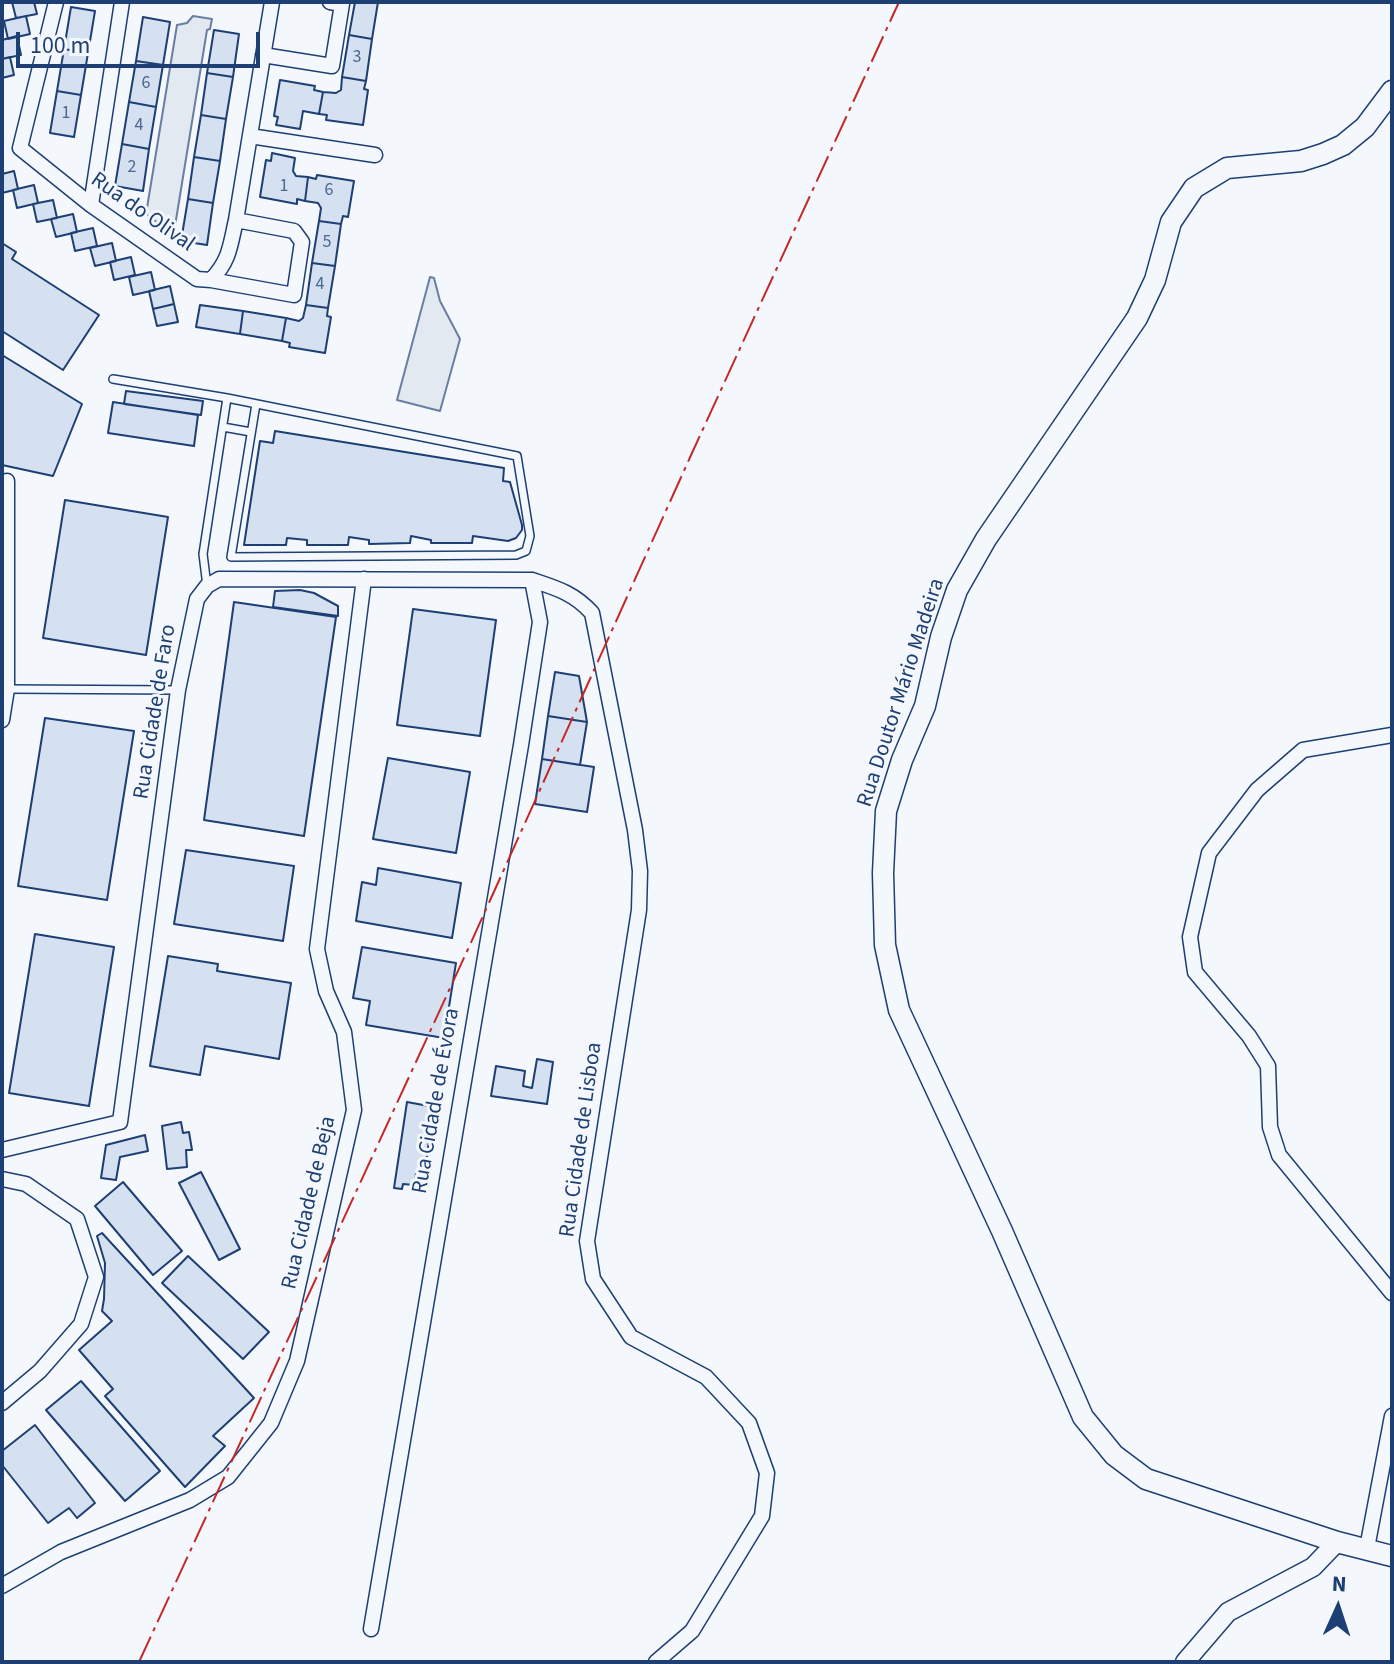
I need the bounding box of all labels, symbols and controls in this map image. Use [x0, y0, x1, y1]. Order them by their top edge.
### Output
scale bar [20, 16, 264, 66]
text: 100 m [30, 28, 90, 63]
house number: 3 [353, 47, 361, 69]
house number: 6 [142, 73, 150, 95]
house number: 1 [62, 103, 70, 125]
house number: 4 [135, 115, 143, 137]
house number: 2 [128, 157, 136, 179]
street label: Rua do Olival [85, 168, 199, 258]
house number: 1 [280, 176, 288, 198]
house number: 6 [325, 180, 333, 202]
house number: 5 [323, 232, 331, 254]
house number: 4 [316, 274, 324, 296]
street label: Rua Doutor Mário Madeira [853, 575, 951, 811]
street label: Rua Cidade de Faro [129, 623, 183, 801]
street label: Rua Cidade de Évora [408, 1006, 466, 1196]
street label: Rua Cidade de Lisboa [555, 1041, 609, 1239]
street label: Rua Cidade de Beja [277, 1114, 343, 1292]
north arrow [1298, 1568, 1378, 1648]
text: N [1331, 1568, 1347, 1600]

